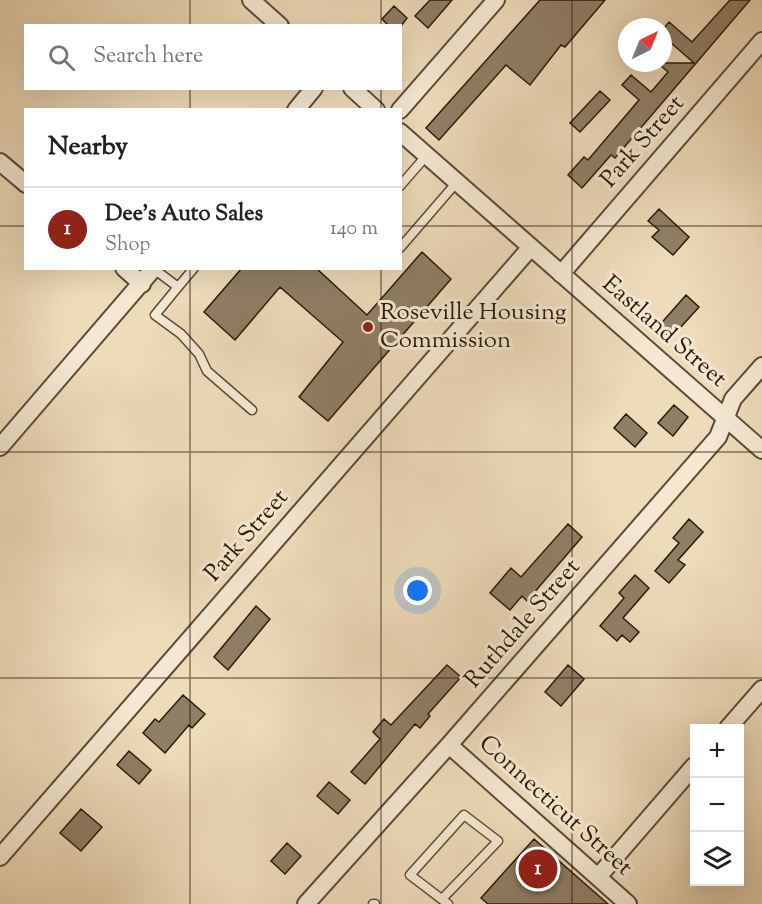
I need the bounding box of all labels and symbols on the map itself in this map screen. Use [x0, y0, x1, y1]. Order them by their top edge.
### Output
north arrow [618, 18, 672, 72]
street label: Park Street [593, 88, 693, 196]
street label: Eastland Street [594, 268, 734, 396]
place label: Roseville Housing Commission [380, 296, 567, 358]
marker: Roseville Housing Commission [361, 320, 375, 334]
street label: Park Street [197, 482, 297, 590]
street label: Ruthdale Street [457, 552, 589, 696]
your location [403, 576, 432, 605]
street label: Connecticut Street [471, 728, 639, 884]
pin: 1 [518, 846, 558, 892]

